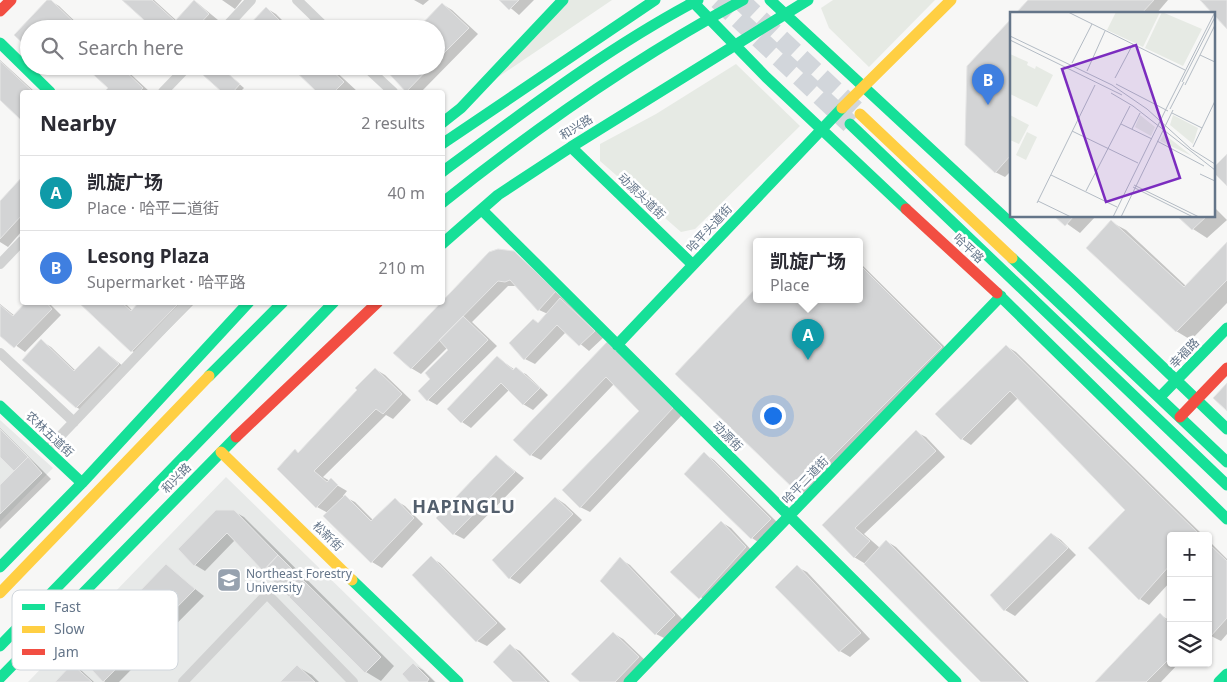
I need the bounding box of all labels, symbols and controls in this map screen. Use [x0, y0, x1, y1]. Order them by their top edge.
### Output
inset map [1010, 12, 1214, 218]
search box [20, 20, 445, 75]
icon: search [38, 34, 66, 62]
text: Search here [78, 35, 184, 61]
pin: B [972, 64, 1004, 105]
text: Nearby [40, 109, 116, 137]
street label: 和兴路 [556, 110, 596, 144]
text: 2 results [361, 112, 425, 134]
text: 凯旋广场 [87, 169, 163, 195]
street label: 动源头道街 [615, 169, 669, 223]
text: A [50, 182, 62, 204]
text: 40 m [388, 182, 425, 204]
text: Place · 哈平二道街 [87, 197, 219, 219]
street label: 哈平头道街 [682, 200, 736, 256]
street label: 哈平路 [950, 230, 988, 266]
popup [753, 238, 863, 303]
text: Lesong Plaza [87, 243, 209, 269]
text: 凯旋广场 [770, 248, 846, 274]
text: B [51, 257, 61, 279]
text: 210 m [378, 257, 425, 279]
text: Supermarket · 哈平路 [87, 271, 246, 293]
text: Place [770, 274, 809, 296]
pin: A [792, 319, 824, 360]
street label: 幸福路 [1165, 334, 1203, 372]
your location [760, 403, 786, 429]
street label: 农林五道街 [22, 407, 78, 461]
street label: 动源街 [709, 417, 747, 455]
street label: 哈平二道街 [778, 453, 832, 507]
street label: 和兴路 [157, 459, 195, 497]
district label: HAPINGLU [412, 494, 516, 518]
street label: 松新街 [309, 517, 347, 555]
map controls [1167, 532, 1212, 667]
button: + [1167, 532, 1212, 577]
place label: Northeast Forestry University [246, 565, 353, 596]
school or university icon: Northeast Forestry University [216, 567, 242, 593]
button: − [1167, 577, 1212, 622]
legend [12, 590, 178, 670]
text: Fast [54, 597, 81, 616]
text: Slow [54, 619, 85, 638]
button: layers [1167, 622, 1212, 667]
text: Jam [52, 642, 79, 661]

